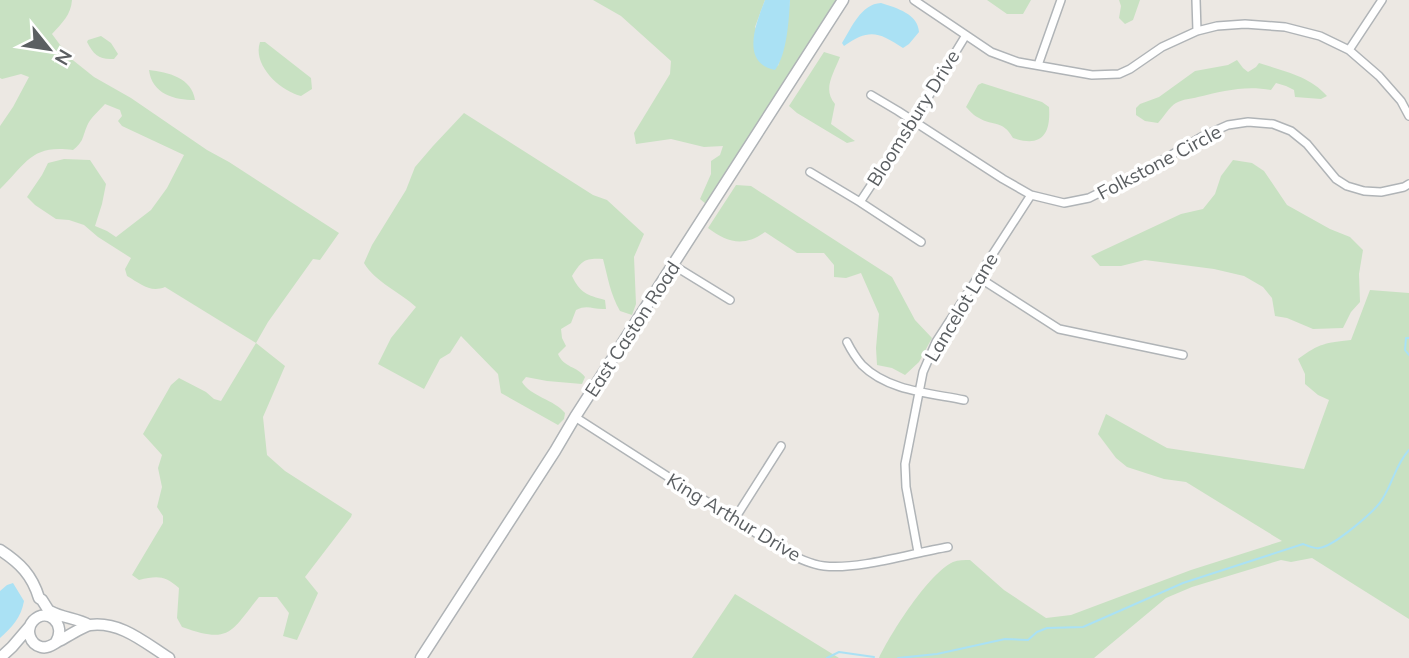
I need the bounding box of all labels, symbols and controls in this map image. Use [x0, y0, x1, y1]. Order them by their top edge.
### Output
north arrow [14, 14, 84, 84]
text: N [50, 45, 78, 70]
street label: Bloomsbury Drive [861, 45, 965, 191]
street label: Folkstone Circle [1093, 119, 1225, 205]
street label: Lancelot Lane [919, 248, 1003, 366]
street label: East Caston Road [579, 257, 685, 401]
street label: King Arthur Drive [663, 468, 805, 566]

